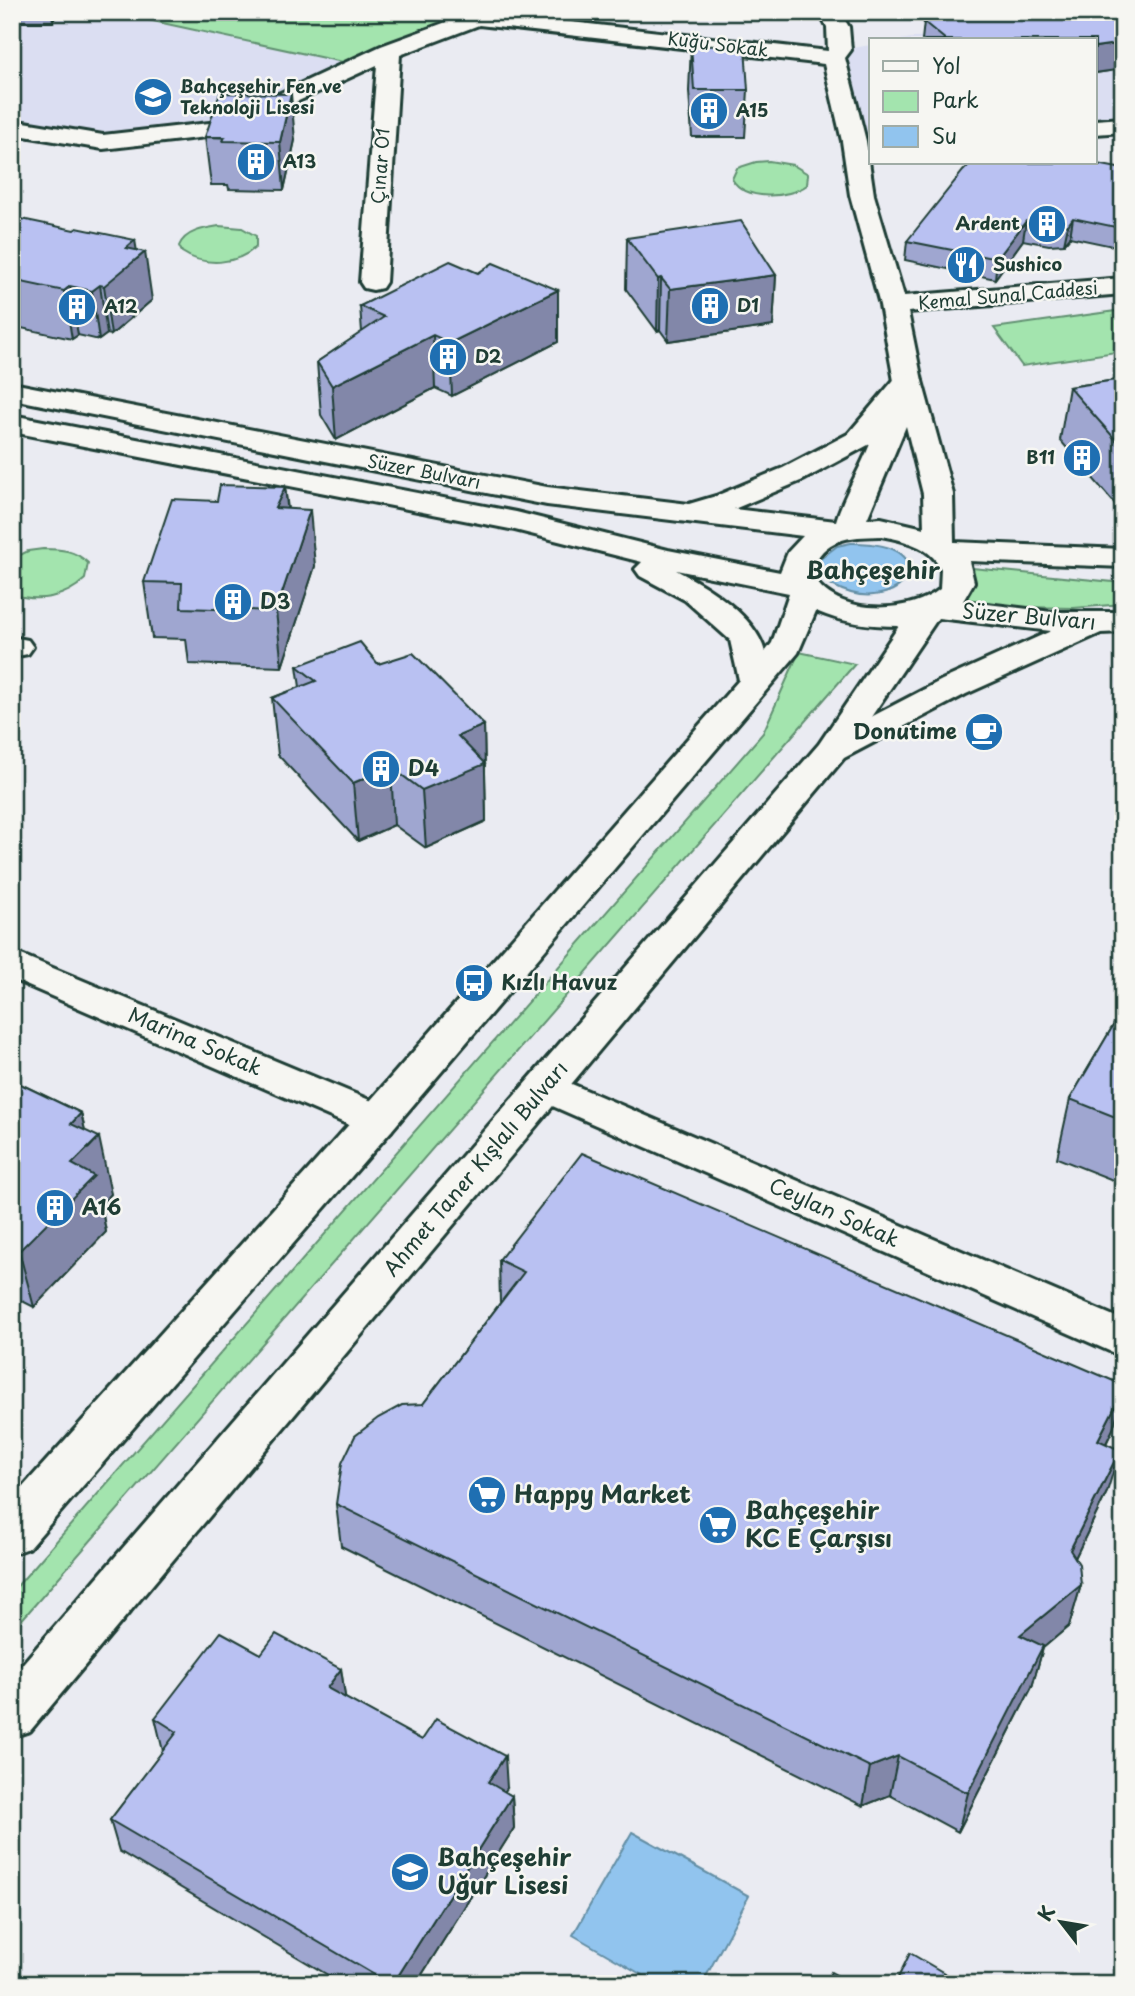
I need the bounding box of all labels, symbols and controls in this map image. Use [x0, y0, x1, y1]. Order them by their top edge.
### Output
street label: Kuğu Sokak [666, 24, 770, 63]
legend [869, 38, 1096, 164]
text: Yol [932, 49, 961, 81]
place label: Bahçeşehir Fen ve Teknoloji Lisesi [180, 72, 342, 120]
school or university icon: Bahçeşehir Fen ve Teknoloji Lisesi [132, 76, 174, 118]
text: Park [932, 83, 979, 115]
building icon: A15 [688, 90, 730, 132]
place label: A15 [736, 96, 769, 123]
text: Su [932, 119, 957, 151]
street label: Çınar 01 [363, 127, 396, 205]
building icon: A13 [235, 141, 277, 183]
place label: A13 [283, 147, 316, 174]
building icon: Ardent [1026, 203, 1068, 245]
place label: Ardent [956, 209, 1020, 236]
restaurant icon: Sushico [945, 244, 987, 286]
place label: Sushico [993, 250, 1062, 277]
street label: Kemal Sunal Caddesi [917, 273, 1099, 316]
building icon: D1 [689, 285, 731, 327]
building icon: A12 [56, 286, 98, 328]
place label: D1 [737, 291, 759, 318]
place label: A12 [104, 292, 138, 319]
building icon: D2 [427, 336, 469, 378]
place label: D2 [475, 342, 502, 369]
building icon: B11 [1061, 437, 1103, 479]
place label: B11 [1026, 443, 1055, 470]
street label: Süzer Bulvarı [365, 446, 483, 495]
district label: Bahçeşehir [806, 551, 941, 587]
building icon: D3 [212, 581, 254, 623]
place label: D3 [260, 584, 290, 616]
street label: Süzer Bulvarı [961, 593, 1097, 637]
cafe icon: Donutime [963, 711, 1005, 753]
place label: Donutime [853, 714, 957, 746]
building icon: D4 [360, 748, 402, 790]
place label: D4 [408, 751, 439, 783]
bus stop icon: Kızlı Havuz [453, 962, 495, 1004]
place label: Kızlı Havuz [501, 965, 617, 997]
street label: Marina Sokak [124, 998, 268, 1083]
street label: Ahmet Taner Kışlalı Bulvarı [375, 1053, 574, 1282]
street label: Ceylan Sokak [764, 1168, 905, 1254]
building icon: A16 [34, 1187, 76, 1229]
place label: A16 [82, 1190, 122, 1222]
supermarket icon: Happy Market [466, 1474, 508, 1516]
place label: Happy Market [514, 1475, 691, 1511]
place label: Bahçeşehir KC E Çarşısı [745, 1491, 892, 1555]
supermarket icon: Bahçeşehir KC E Çarşısı [697, 1504, 739, 1546]
place label: Bahçeşehir Uğur Lisesi [437, 1838, 572, 1902]
school or university icon: Bahçeşehir Uğur Lisesi [389, 1851, 431, 1893]
north arrow [1026, 1888, 1096, 1958]
text: K [1030, 1899, 1061, 1926]

